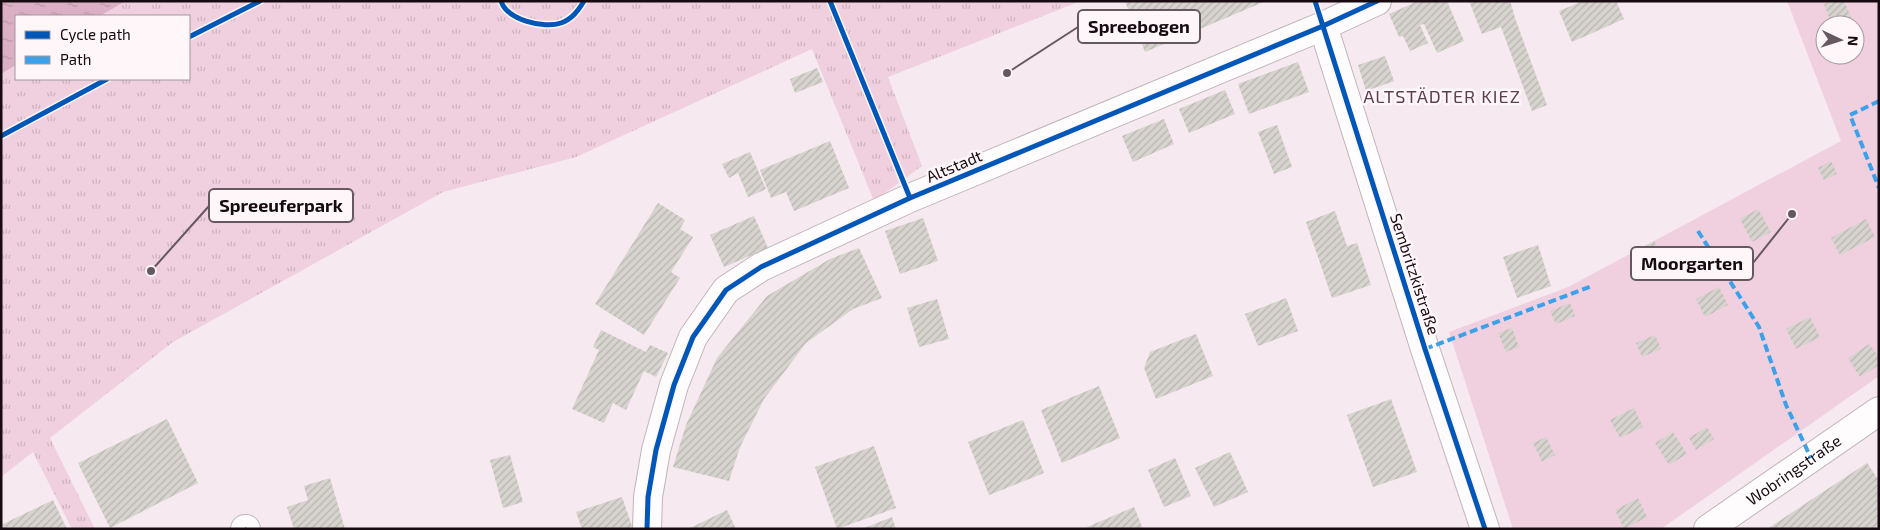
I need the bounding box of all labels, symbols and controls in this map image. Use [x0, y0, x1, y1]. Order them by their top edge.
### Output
callout: Spreebogen [1078, 10, 1200, 43]
legend [15, 15, 190, 80]
text: Spreebogen [1088, 15, 1190, 37]
north arrow [1815, 15, 1865, 65]
text: Cycle path [60, 25, 131, 43]
text: N [1845, 35, 1862, 47]
text: Path [60, 50, 91, 68]
district label: ALTSTÄDTER KIEZ [1363, 85, 1521, 107]
street label: Altstadt [923, 145, 985, 186]
callout: Spreeuferpark [209, 189, 353, 222]
text: Spreeuferpark [219, 194, 343, 216]
street label: Sembritzkistraße [1387, 211, 1444, 337]
callout: Moorgarten [1631, 247, 1753, 280]
text: Moorgarten [1641, 252, 1743, 274]
street label: Wobringstraße [1742, 430, 1844, 509]

